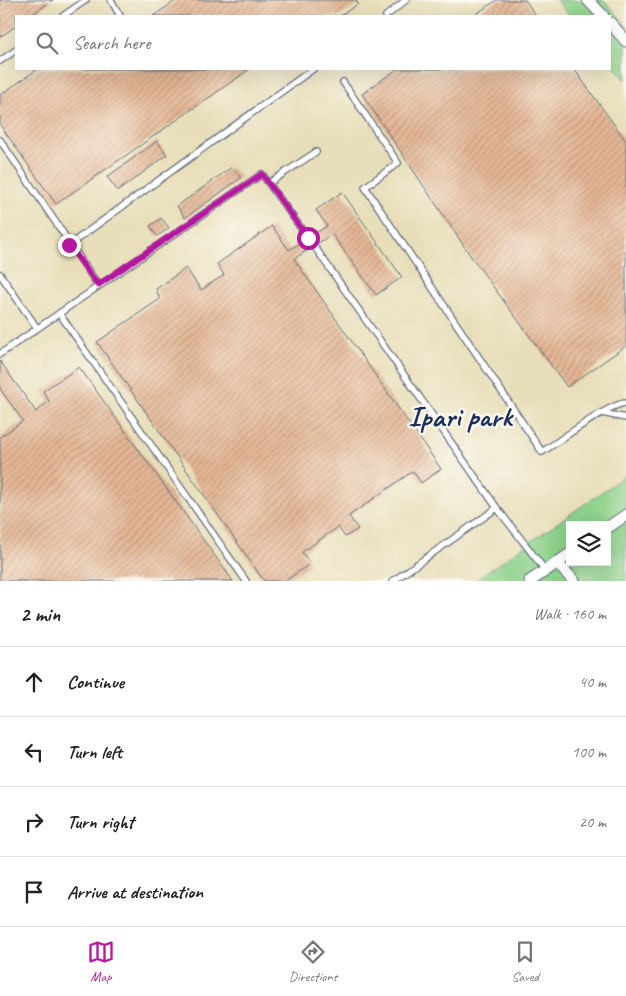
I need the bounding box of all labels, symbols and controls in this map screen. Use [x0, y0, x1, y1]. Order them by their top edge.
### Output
search box [15, 15, 611, 70]
icon: search [33, 29, 61, 57]
text: Search here [73, 31, 150, 55]
route start [297, 227, 320, 250]
route end [58, 234, 81, 257]
district label: Ipari park [408, 398, 514, 435]
map controls [566, 521, 611, 566]
button: layers [566, 521, 611, 566]
text: 2 min [20, 601, 60, 627]
text: Walk · 160 m [534, 604, 606, 624]
icon: ahead [20, 668, 48, 696]
text: Continue [67, 670, 124, 694]
text: 40 m [579, 672, 606, 692]
icon: left [20, 738, 48, 766]
text: Turn left [67, 740, 122, 764]
text: 100 m [572, 742, 606, 762]
icon: right [20, 808, 48, 836]
text: Turn right [67, 810, 134, 834]
text: 20 m [579, 812, 606, 832]
icon: arrive [20, 878, 48, 906]
text: Arrive at destination [67, 880, 203, 904]
tab: Map [87, 938, 115, 985]
tab: Directions [289, 938, 337, 985]
tab: Saved [511, 938, 539, 985]

